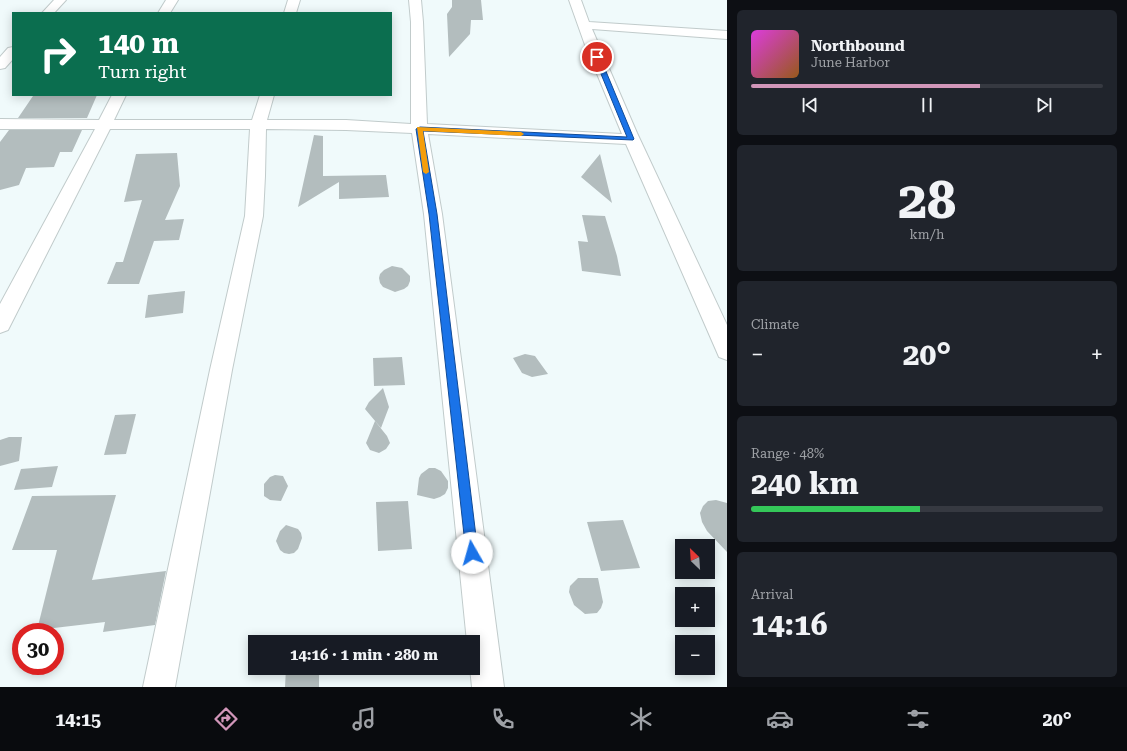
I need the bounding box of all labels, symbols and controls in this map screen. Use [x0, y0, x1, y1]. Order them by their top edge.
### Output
text: 140 m [98, 27, 179, 60]
icon: right [32, 28, 84, 80]
text: Northbound [811, 37, 905, 55]
pin [580, 40, 614, 74]
icon: arrive [586, 46, 608, 68]
text: June Harbor [811, 55, 890, 70]
text: Turn right [98, 61, 186, 82]
icon: previous [799, 94, 821, 116]
icon: pause [916, 94, 938, 116]
icon: next [1033, 94, 1055, 116]
text: 28 [898, 170, 956, 231]
text: km/h [910, 227, 944, 242]
text: Climate [751, 317, 799, 332]
text: 20° [903, 337, 951, 372]
text: − [751, 342, 763, 367]
text: + [1091, 342, 1103, 367]
text: Range · 48% [751, 446, 824, 461]
text: 240 km [751, 466, 859, 501]
position arrow [451, 532, 493, 574]
north arrow [675, 539, 715, 579]
map controls [675, 539, 715, 675]
button: + [675, 587, 715, 627]
text: Arrival [751, 587, 793, 602]
text: 14:16 [751, 607, 828, 642]
speed limit sign: 30 [12, 623, 64, 675]
button: − [675, 635, 715, 675]
text: 14:16 · 1 min · 280 m [290, 646, 438, 664]
icon: directions [212, 705, 240, 733]
icon: music [350, 705, 378, 733]
icon: phone [489, 705, 517, 733]
icon: climate [627, 705, 655, 733]
icon: car [766, 705, 794, 733]
icon: filters [904, 705, 932, 733]
text: 14:15 [55, 709, 101, 730]
text: 20° [1043, 709, 1072, 730]

